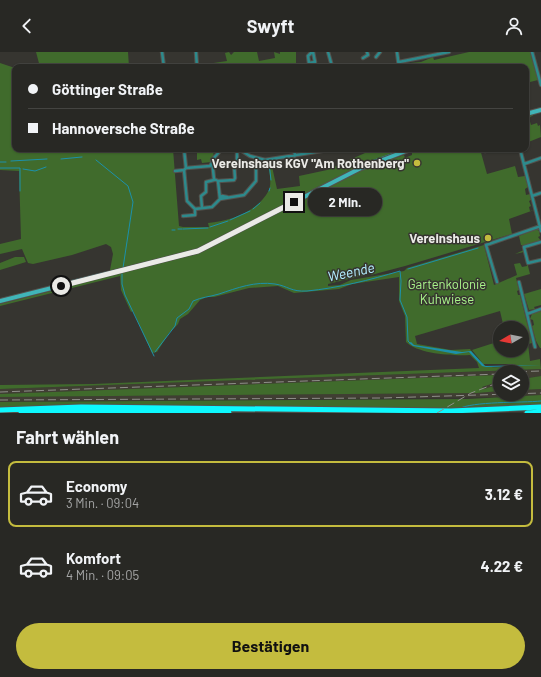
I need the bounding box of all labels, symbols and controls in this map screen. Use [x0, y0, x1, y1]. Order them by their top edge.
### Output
icon: back [16, 15, 38, 37]
text: Swyft [247, 15, 294, 37]
icon: person [503, 15, 525, 37]
text: Göttinger Straße [52, 80, 163, 98]
text: Hannoversche Straße [52, 119, 195, 137]
place label: Vereinshaus KGV "Am Rothenberg" [212, 155, 409, 171]
marker: Vereinshaus KGV "Am Rothenberg" [412, 158, 422, 168]
callout: 2 Min. [308, 188, 382, 216]
route end [285, 193, 303, 211]
text: 2 Min. [328, 194, 362, 210]
place label: Vereinshaus [409, 230, 480, 246]
marker: Vereinshaus [483, 233, 493, 243]
water label: Weende [326, 258, 376, 285]
park label: Gartenkolonie Kuhwiese [408, 276, 486, 307]
route start [52, 277, 70, 295]
north arrow [493, 321, 529, 357]
map controls [493, 321, 529, 401]
button: layers [493, 365, 529, 401]
text: Fahrt wählen [16, 426, 119, 448]
icon: car [18, 476, 54, 512]
text: Economy [66, 477, 127, 495]
text: 3.12 € [485, 485, 523, 503]
text: 3 Min. · 09:04 [66, 495, 139, 511]
icon: car [18, 548, 54, 584]
text: Komfort [66, 549, 121, 567]
text: 4.22 € [481, 557, 523, 575]
text: 4 Min. · 09:05 [66, 567, 139, 583]
button: Bestätigen [16, 623, 525, 669]

